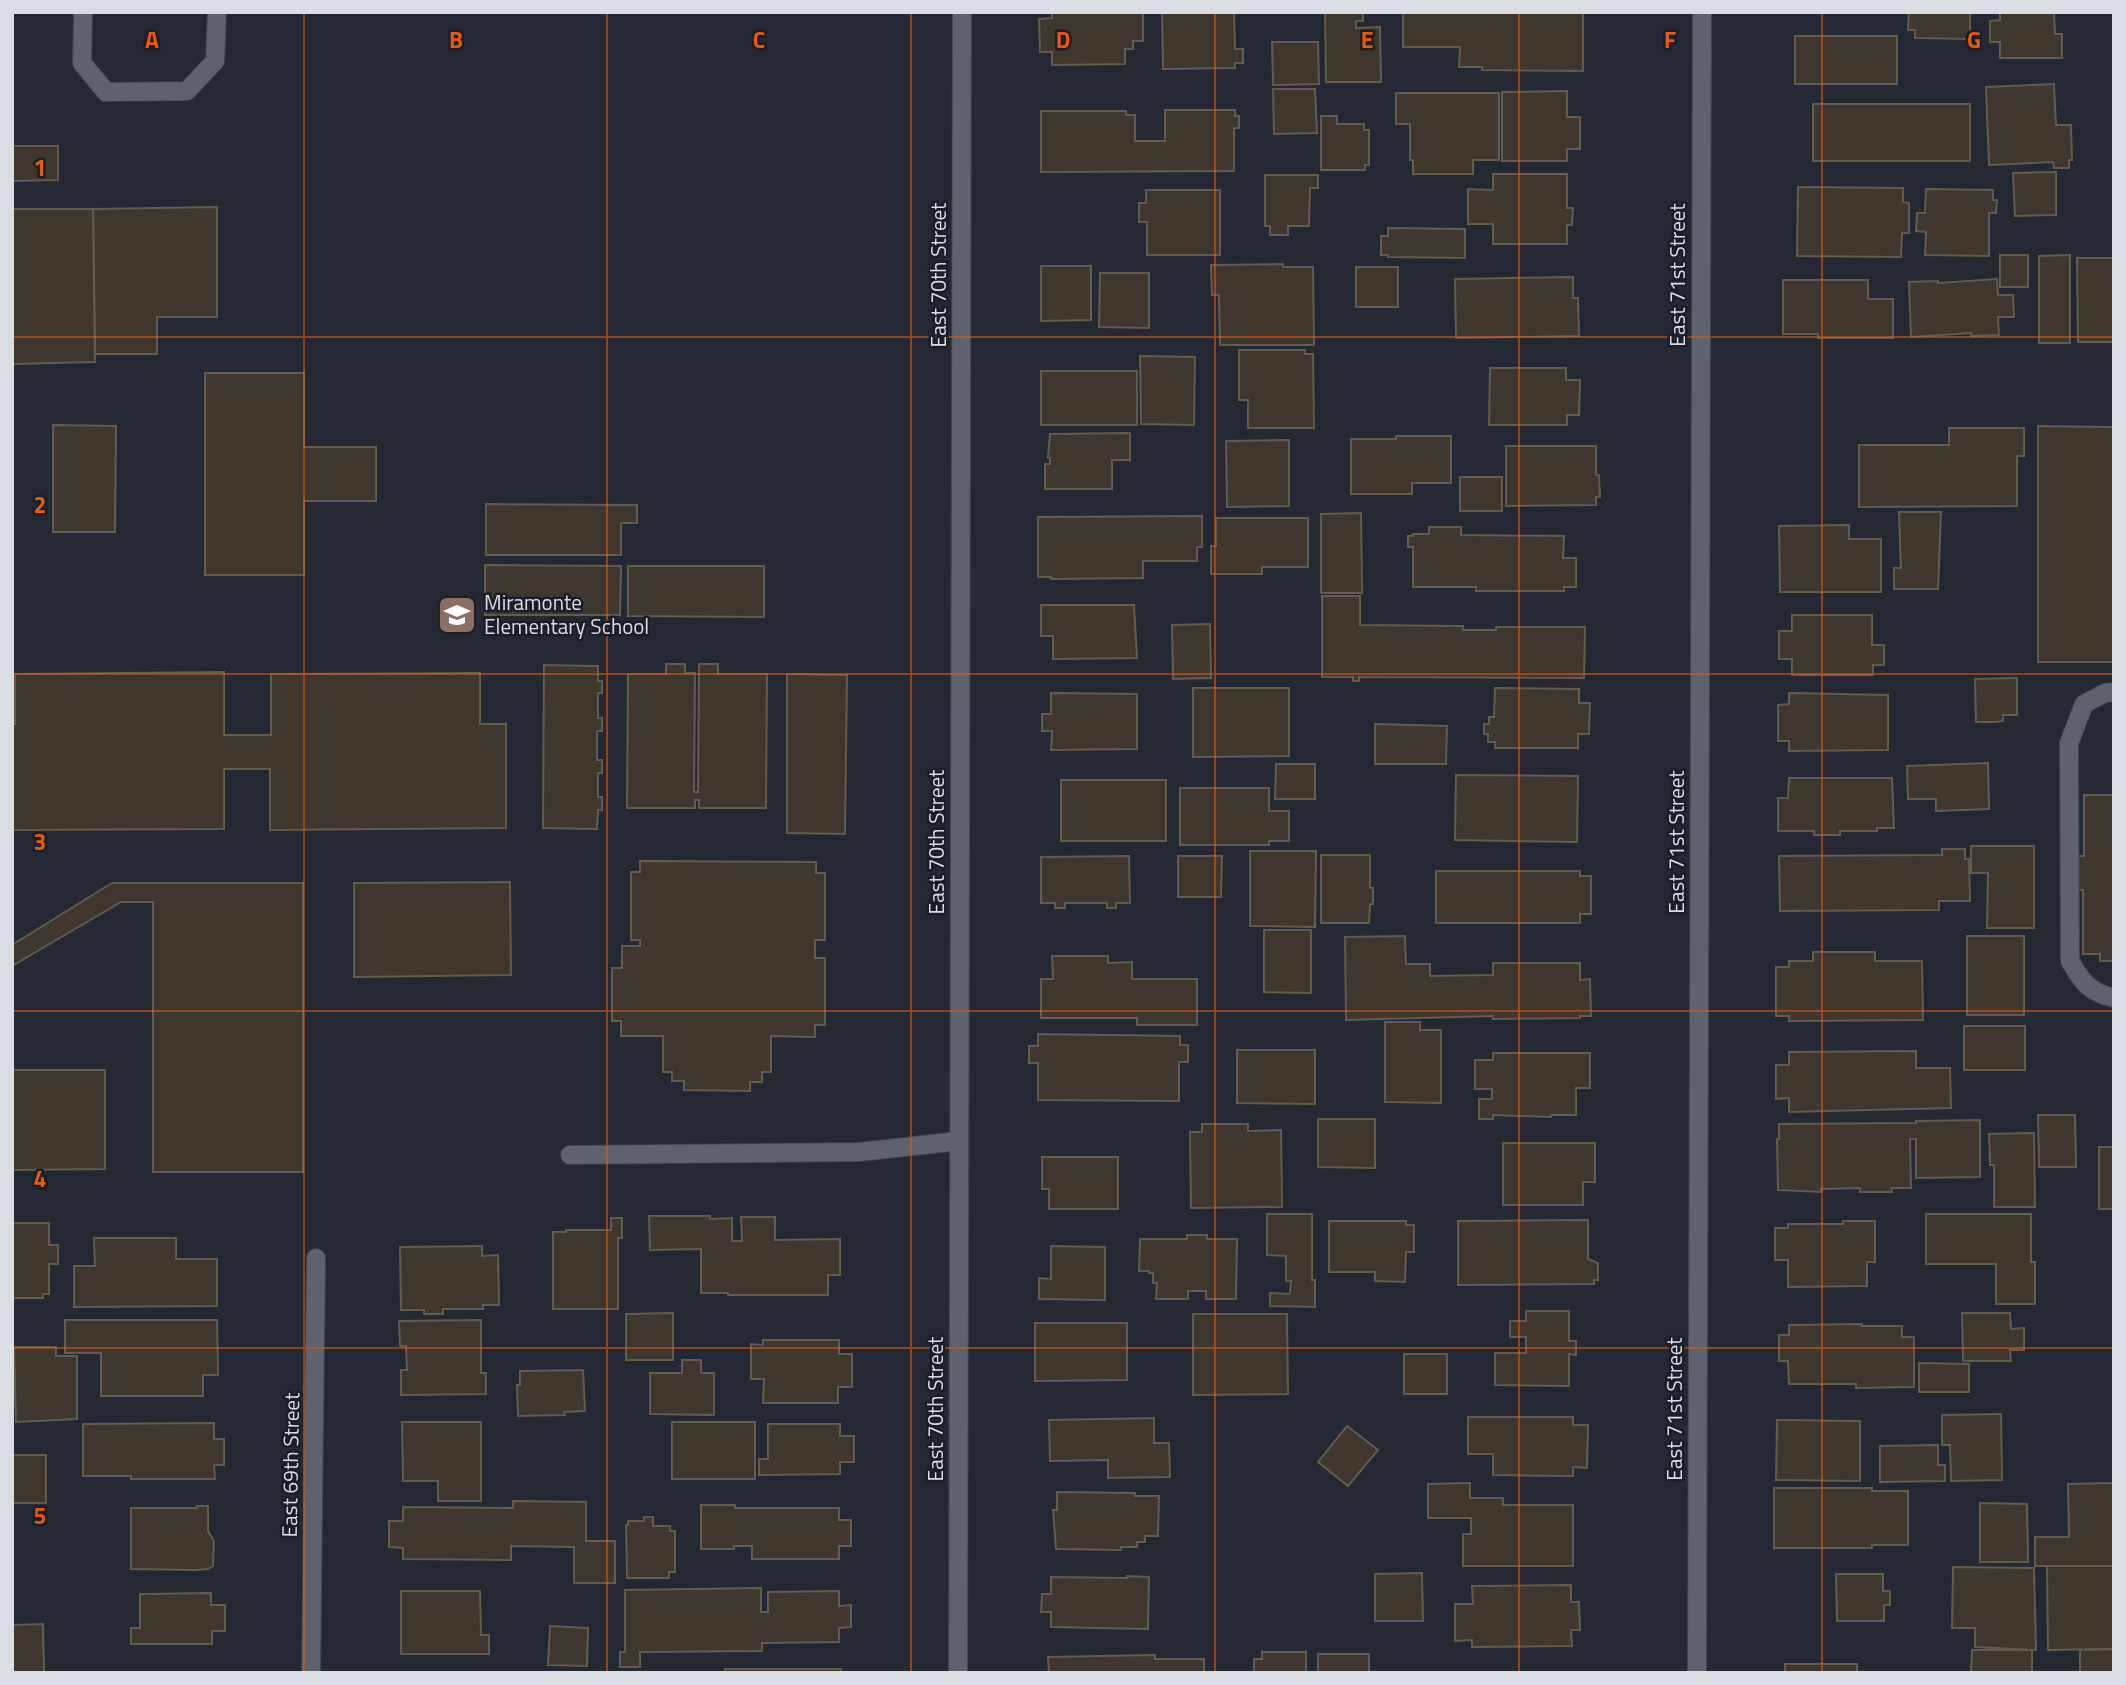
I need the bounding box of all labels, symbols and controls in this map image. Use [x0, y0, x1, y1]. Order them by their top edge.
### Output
text: A [145, 22, 159, 57]
text: B [449, 22, 463, 57]
text: C [753, 22, 765, 57]
text: D [1056, 22, 1070, 57]
text: E [1361, 22, 1373, 57]
text: F [1664, 22, 1676, 57]
text: G [1967, 22, 1981, 57]
text: 1 [34, 150, 46, 185]
street label: East 70th Street [922, 202, 954, 347]
street label: East 71st Street [1661, 203, 1693, 347]
text: 2 [34, 487, 46, 522]
place label: Miramonte Elementary School [484, 586, 649, 642]
school or university icon: Miramonte Elementary School [436, 594, 478, 636]
street label: East 70th Street [920, 769, 952, 914]
street label: East 71st Street [1660, 770, 1692, 914]
text: 3 [34, 824, 46, 859]
text: 4 [34, 1161, 46, 1196]
street label: East 70th Street [919, 1336, 951, 1481]
street label: East 71st Street [1658, 1337, 1690, 1481]
street label: East 69th Street [273, 1392, 307, 1538]
text: 5 [34, 1498, 46, 1533]

